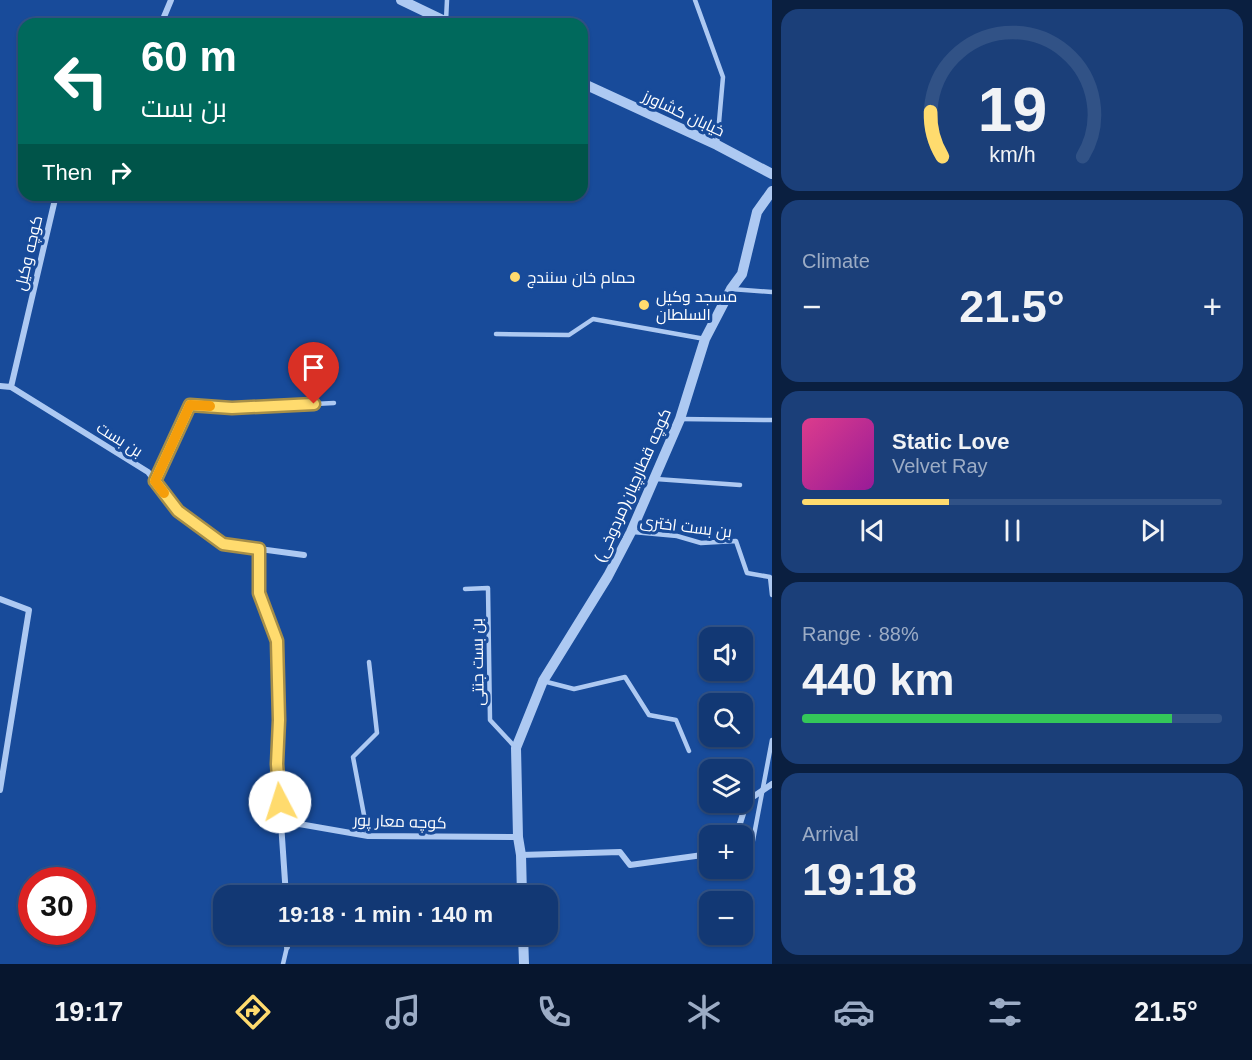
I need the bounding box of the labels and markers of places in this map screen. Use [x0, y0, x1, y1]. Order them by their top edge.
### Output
place label: حمام خان سنندج [527, 269, 635, 289]
marker: حمام خان سنندج [508, 270, 522, 284]
place label: مسجد وکیل السلطان [656, 288, 737, 325]
marker: مسجد وکیل السلطان [637, 298, 651, 312]
pin [288, 342, 339, 404]

